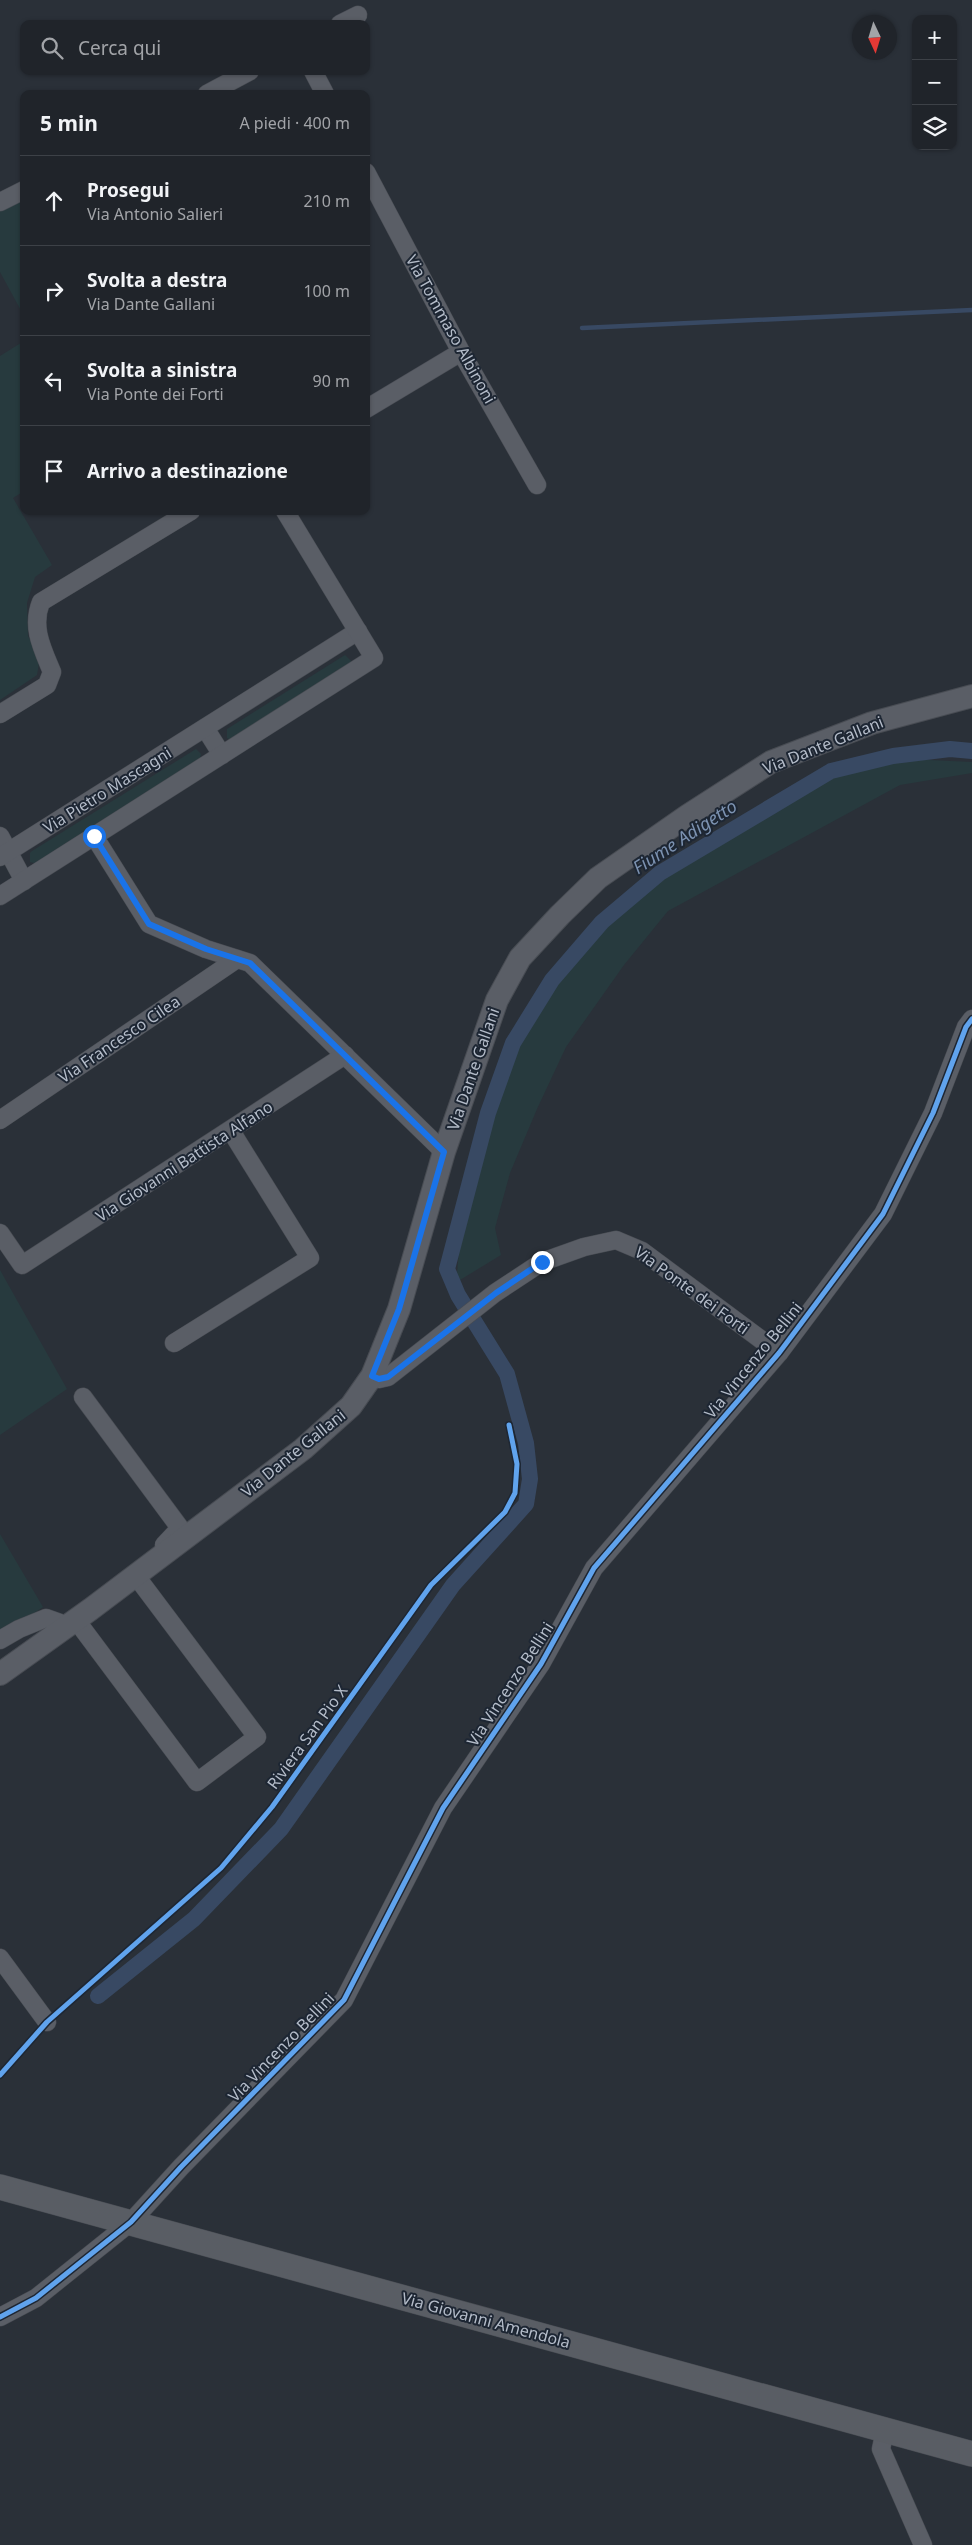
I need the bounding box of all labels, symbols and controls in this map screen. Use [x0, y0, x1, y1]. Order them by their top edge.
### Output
north arrow [852, 15, 897, 60]
map controls [912, 15, 957, 150]
button: + [912, 15, 957, 60]
search box [20, 20, 370, 75]
icon: search [38, 34, 66, 62]
text: Cerca qui [78, 35, 161, 61]
button: − [912, 60, 957, 105]
button: layers [912, 105, 957, 150]
text: 5 min [40, 109, 98, 137]
text: A piedi · 400 m [239, 112, 350, 134]
text: Prosegui [87, 177, 170, 203]
icon: ahead [40, 187, 68, 215]
text: 210 m [303, 190, 350, 212]
text: Via Antonio Salieri [87, 203, 223, 225]
street label: Via Tommaso Albinoni [401, 251, 501, 407]
text: Svolta a destra [87, 267, 227, 293]
icon: right [40, 277, 68, 305]
text: 100 m [303, 280, 350, 302]
text: Via Dante Gallani [87, 293, 215, 315]
text: Svolta a sinistra [87, 357, 237, 383]
icon: left [40, 367, 68, 395]
text: 90 m [313, 370, 350, 392]
text: Via Ponte dei Forti [87, 383, 224, 405]
icon: arrive [40, 457, 68, 485]
text: Arrivo a destinazione [87, 458, 288, 484]
street label: Via Dante Gallani [759, 711, 887, 779]
street label: Via Pietro Mascagni [39, 742, 175, 838]
water label: Fiume Adigetto [628, 793, 741, 879]
route start [83, 825, 106, 848]
street label: Via Francesco Cilea [54, 990, 184, 1088]
street label: Via Dante Gallani [442, 1005, 504, 1133]
street label: Via Giovanni Battista Alfano [91, 1095, 277, 1227]
street label: Via Ponte dei Forti [630, 1241, 754, 1339]
route end [531, 1251, 554, 1274]
street label: Via Vincenzo Bellini [699, 1297, 807, 1423]
street label: Via Dante Gallani [236, 1404, 350, 1502]
street label: Via Vincenzo Bellini [461, 1618, 559, 1750]
street label: Riviera San Pio X [262, 1680, 353, 1793]
street label: Via Vincenzo Bellini [223, 1987, 339, 2107]
street label: Via Giovanni Amendola [399, 2287, 573, 2353]

